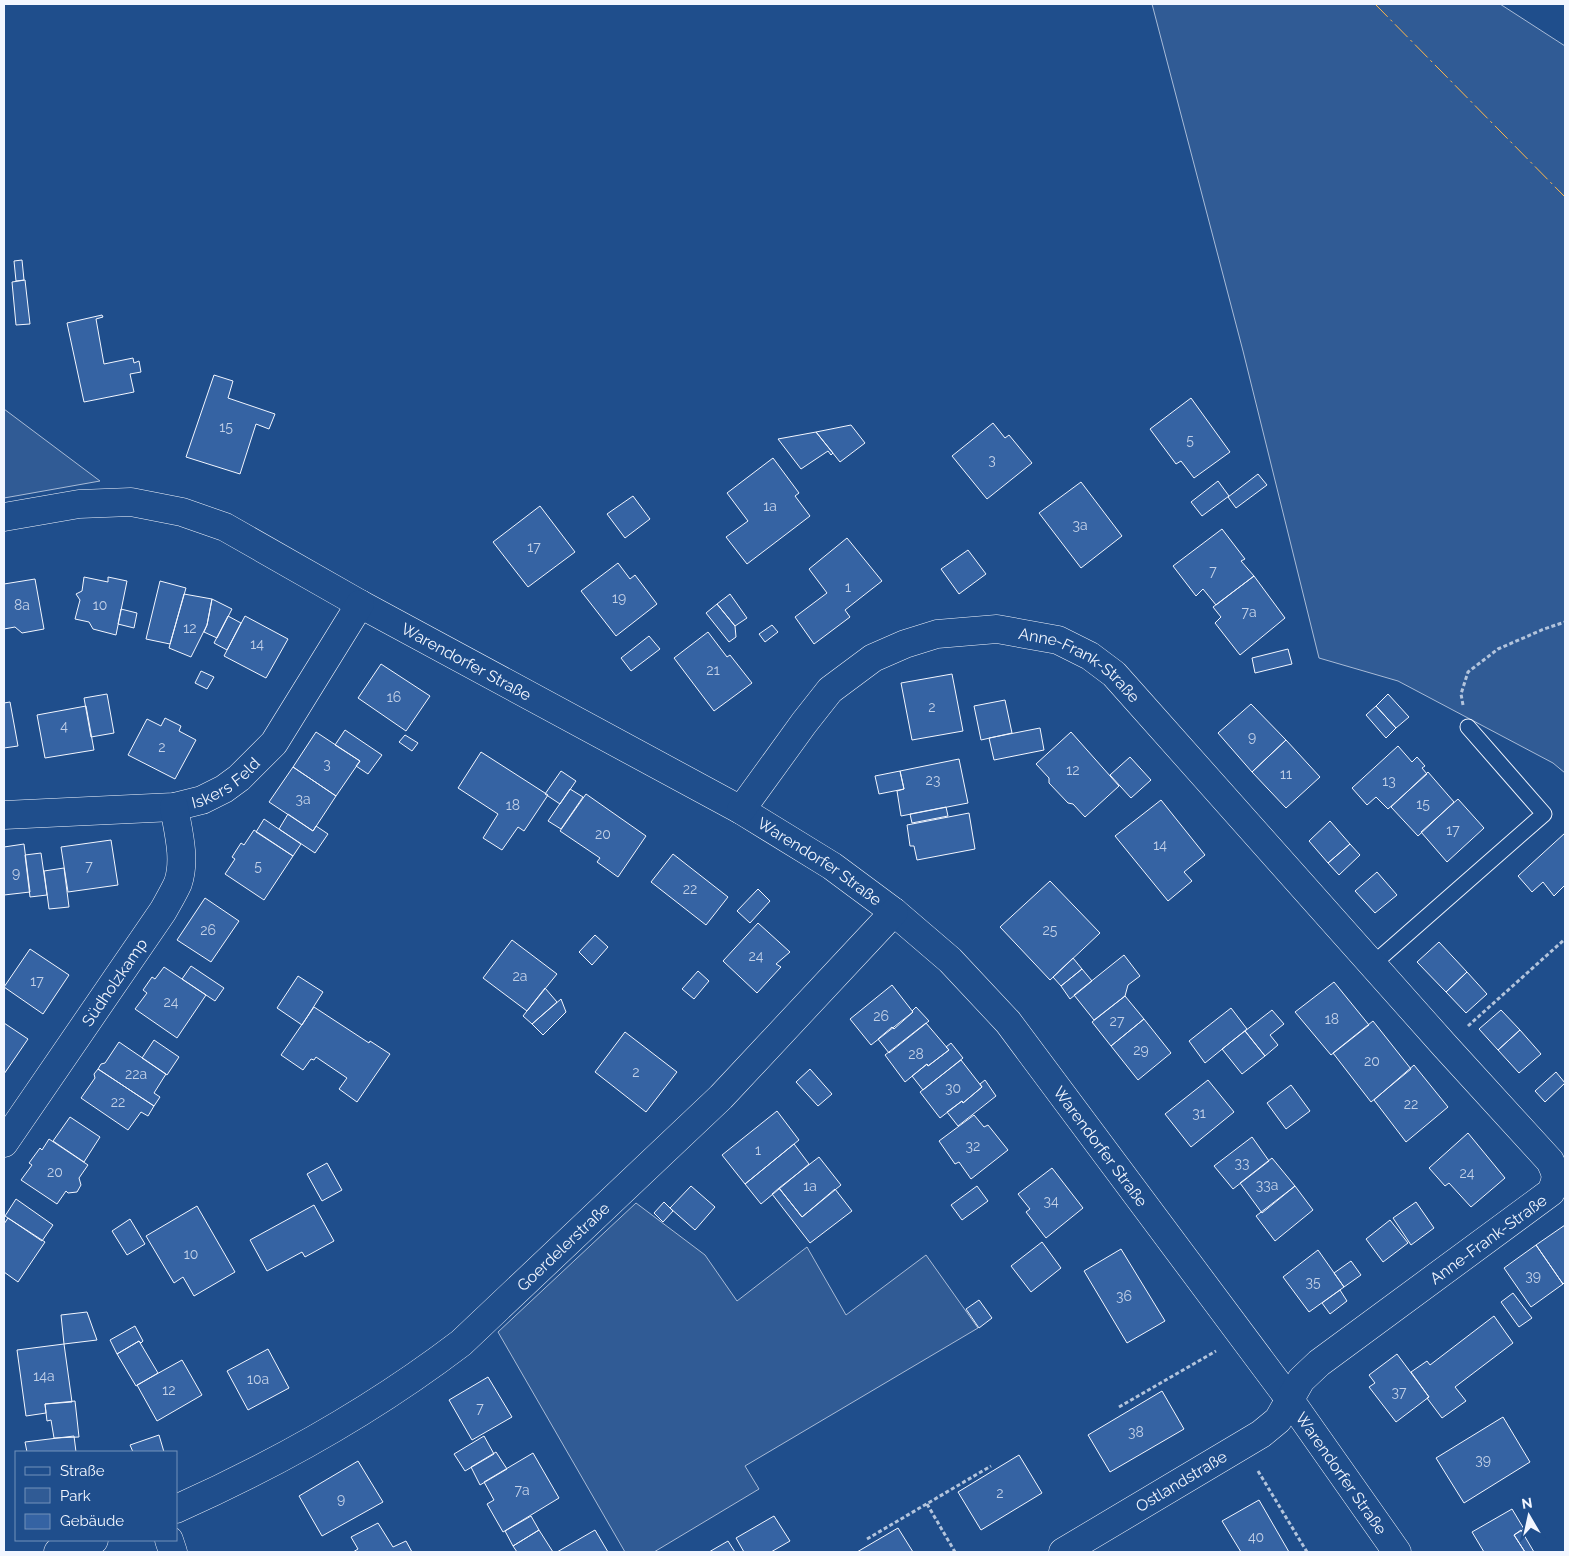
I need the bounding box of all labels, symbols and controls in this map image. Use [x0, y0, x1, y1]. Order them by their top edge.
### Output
house number: 15 [219, 419, 233, 435]
house number: 5 [1186, 432, 1194, 448]
house number: 3 [988, 452, 996, 468]
house number: 1a [763, 498, 777, 514]
house number: 3a [1072, 517, 1088, 533]
house number: 17 [527, 539, 541, 555]
house number: 7 [1209, 563, 1217, 579]
house number: 1 [845, 579, 851, 595]
house number: 19 [612, 590, 626, 606]
house number: 8a [14, 597, 30, 613]
house number: 10 [93, 597, 107, 613]
house number: 7a [1241, 604, 1257, 620]
street label: Warendorfer Straße [398, 619, 534, 705]
house number: 12 [183, 620, 197, 636]
street label: Anne-Frank-Straße [1017, 624, 1144, 707]
house number: 14 [250, 636, 264, 652]
house number: 21 [706, 662, 720, 678]
house number: 16 [387, 689, 401, 705]
house number: 2 [928, 699, 936, 715]
house number: 4 [60, 718, 68, 734]
house number: 9 [1248, 729, 1256, 745]
house number: 2 [158, 739, 166, 755]
street label: Iskers Feld [189, 754, 264, 812]
house number: 3 [323, 756, 331, 772]
house number: 12 [1066, 762, 1080, 778]
house number: 11 [1280, 766, 1292, 782]
house number: 23 [926, 772, 940, 788]
house number: 13 [1382, 773, 1396, 789]
house number: 3a [295, 791, 311, 807]
house number: 15 [1416, 796, 1430, 812]
house number: 18 [506, 797, 520, 813]
street label: Warendorfer Straße [754, 813, 885, 909]
house number: 17 [1446, 822, 1460, 838]
house number: 20 [595, 826, 611, 842]
house number: 14 [1153, 837, 1167, 853]
house number: 7 [85, 858, 93, 874]
house number: 5 [254, 858, 262, 874]
house number: 9 [12, 865, 20, 881]
house number: 22 [683, 881, 697, 897]
house number: 26 [200, 922, 216, 938]
house number: 25 [1043, 922, 1058, 938]
street label: Südholzkamp [78, 935, 151, 1030]
house number: 24 [749, 948, 764, 964]
house number: 2a [513, 968, 527, 984]
house number: 17 [30, 973, 44, 989]
house number: 24 [164, 994, 179, 1010]
house number: 26 [873, 1008, 889, 1024]
house number: 18 [1325, 1011, 1339, 1027]
house number: 27 [1110, 1013, 1125, 1029]
house number: 29 [1133, 1042, 1149, 1058]
house number: 28 [908, 1046, 924, 1062]
house number: 20 [1364, 1053, 1380, 1069]
house number: 2 [632, 1064, 640, 1080]
house number: 22a [125, 1066, 147, 1082]
house number: 30 [945, 1080, 961, 1096]
street label: Warendorfer Straße [1049, 1083, 1151, 1210]
house number: 22 [111, 1094, 125, 1110]
house number: 22 [1404, 1096, 1418, 1112]
house number: 31 [1192, 1105, 1206, 1121]
house number: 32 [966, 1138, 980, 1154]
house number: 1 [755, 1142, 761, 1158]
house number: 33 [1235, 1155, 1249, 1171]
house number: 20 [47, 1164, 63, 1180]
house number: 24 [1460, 1165, 1475, 1181]
house number: 33a [1256, 1177, 1278, 1193]
house number: 1a [803, 1178, 817, 1194]
street label: Anne-Frank-Straße [1426, 1191, 1551, 1288]
house number: 34 [1043, 1193, 1059, 1209]
street label: Goerdelerstraße [513, 1199, 614, 1295]
house number: 10 [184, 1246, 198, 1262]
house number: 39 [1525, 1268, 1541, 1284]
house number: 35 [1305, 1274, 1321, 1290]
house number: 36 [1116, 1288, 1132, 1304]
house number: 14a [33, 1368, 55, 1384]
house number: 10a [247, 1371, 269, 1387]
house number: 12 [162, 1382, 176, 1398]
house number: 37 [1392, 1384, 1407, 1400]
house number: 7 [476, 1400, 484, 1416]
street label: Warendorfer Straße [1292, 1409, 1391, 1538]
house number: 38 [1128, 1424, 1144, 1440]
street label: Ostlandstraße [1132, 1447, 1230, 1516]
legend [15, 1451, 178, 1541]
house number: 39 [1475, 1452, 1491, 1468]
text: Straße [60, 1462, 105, 1480]
house number: 7a [514, 1482, 530, 1498]
house number: 2 [996, 1485, 1004, 1501]
text: Park [60, 1487, 91, 1505]
house number: 9 [337, 1491, 345, 1507]
north arrow [1504, 1491, 1554, 1541]
text: N [1520, 1494, 1533, 1512]
text: Gebäude [60, 1512, 124, 1530]
house number: 40 [1248, 1529, 1264, 1545]

